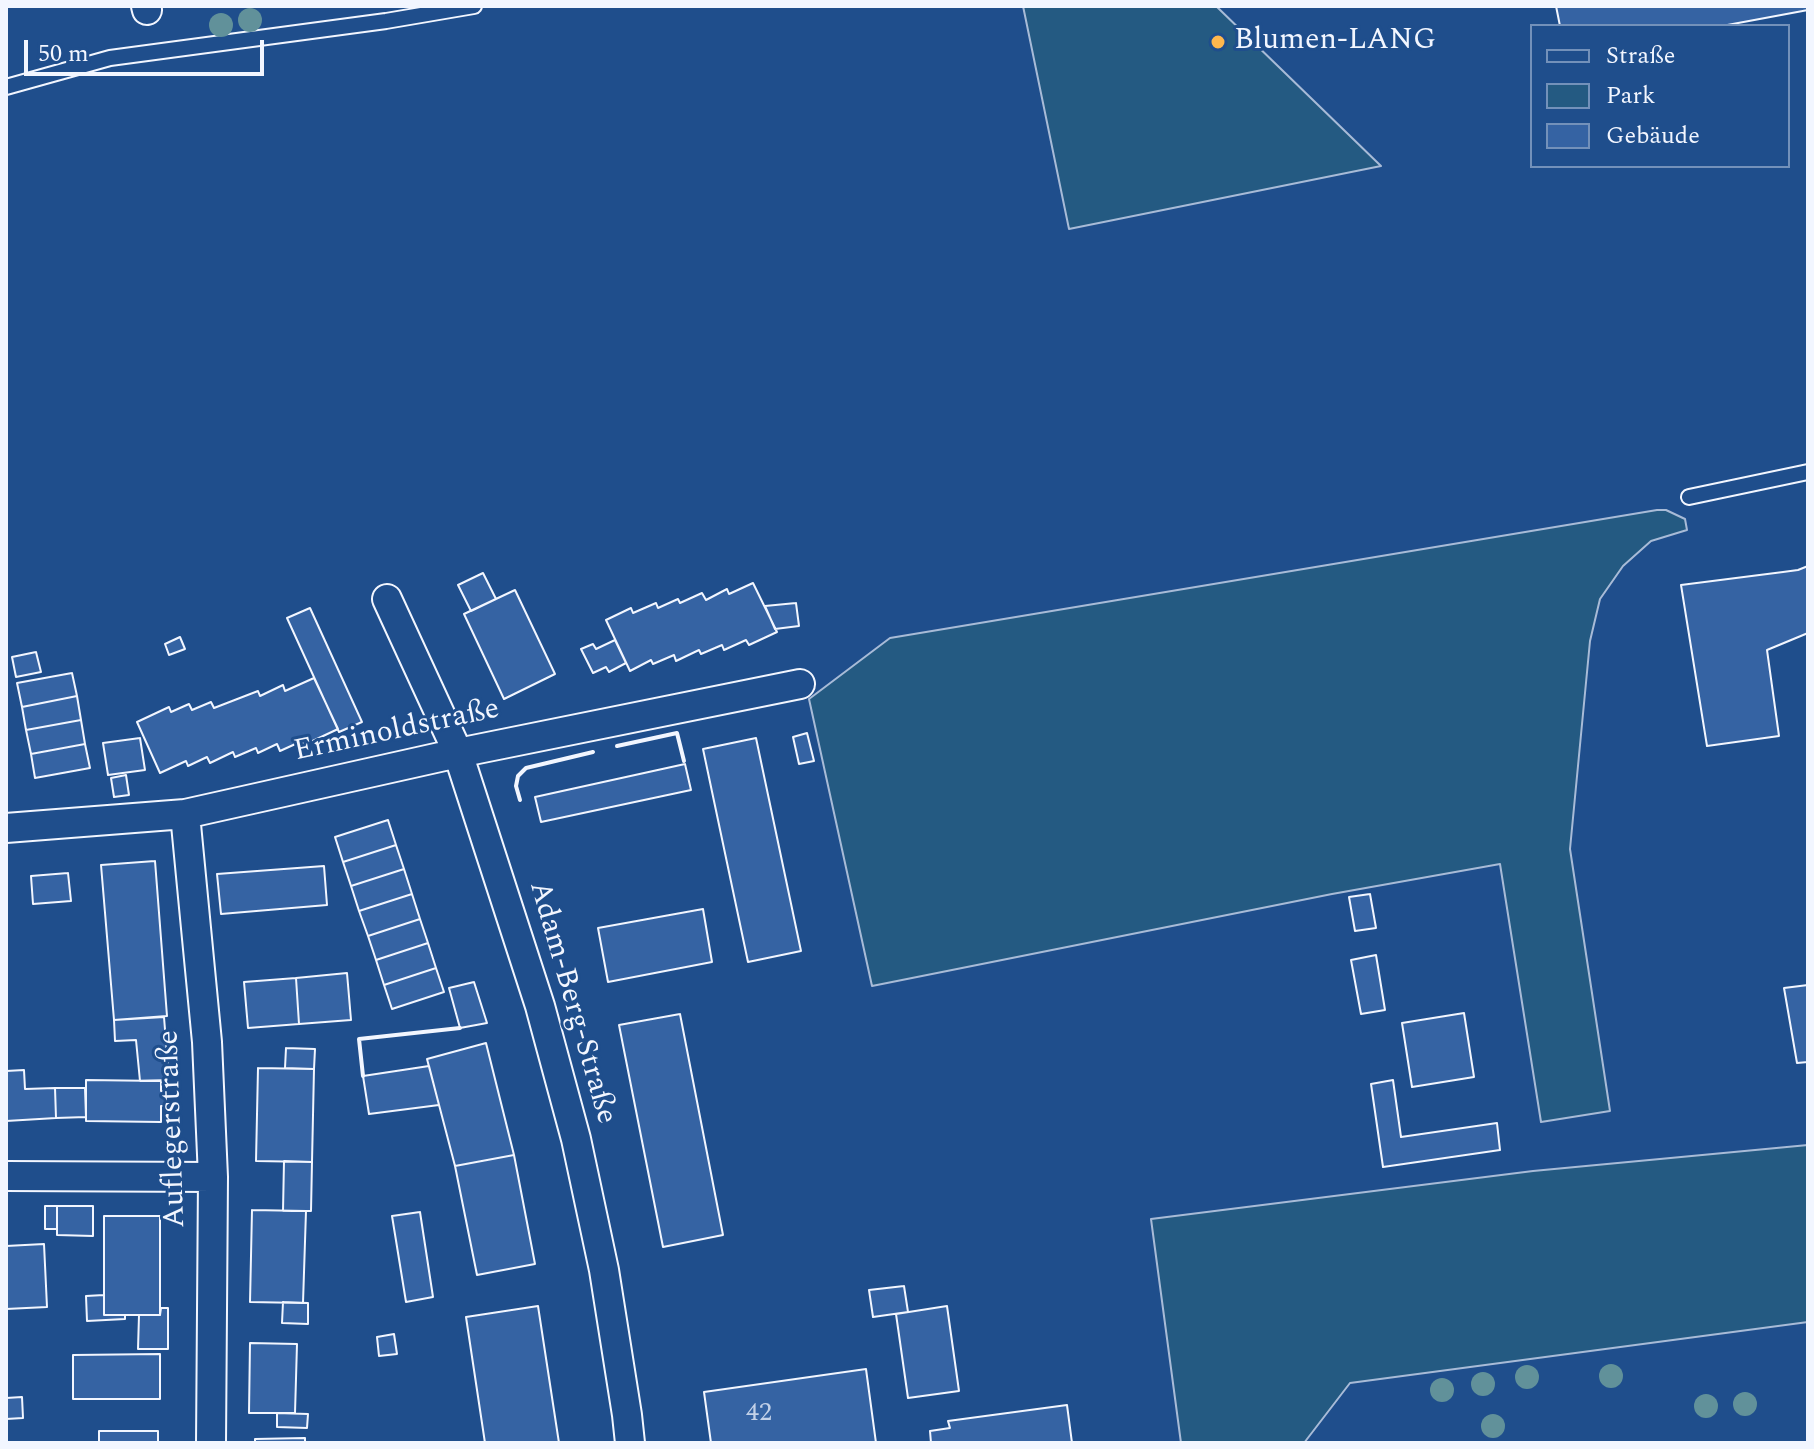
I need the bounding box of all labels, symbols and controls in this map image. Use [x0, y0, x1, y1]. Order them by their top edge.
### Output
scale bar [28, 24, 268, 74]
place label: Blumen-LANG [1234, 24, 1436, 60]
legend [1530, 24, 1790, 168]
marker: Blumen-LANG [1209, 33, 1227, 51]
text: 50 m [38, 36, 89, 72]
text: Straße [1606, 38, 1675, 74]
text: Park [1606, 78, 1656, 114]
text: Gebäude [1606, 118, 1700, 154]
street label: Erminoldstraße [291, 693, 503, 771]
street label: Adam-Berg-Straße [519, 877, 623, 1129]
street label: Auflegerstraße [153, 1029, 195, 1229]
house number: 42 [746, 1399, 772, 1431]

